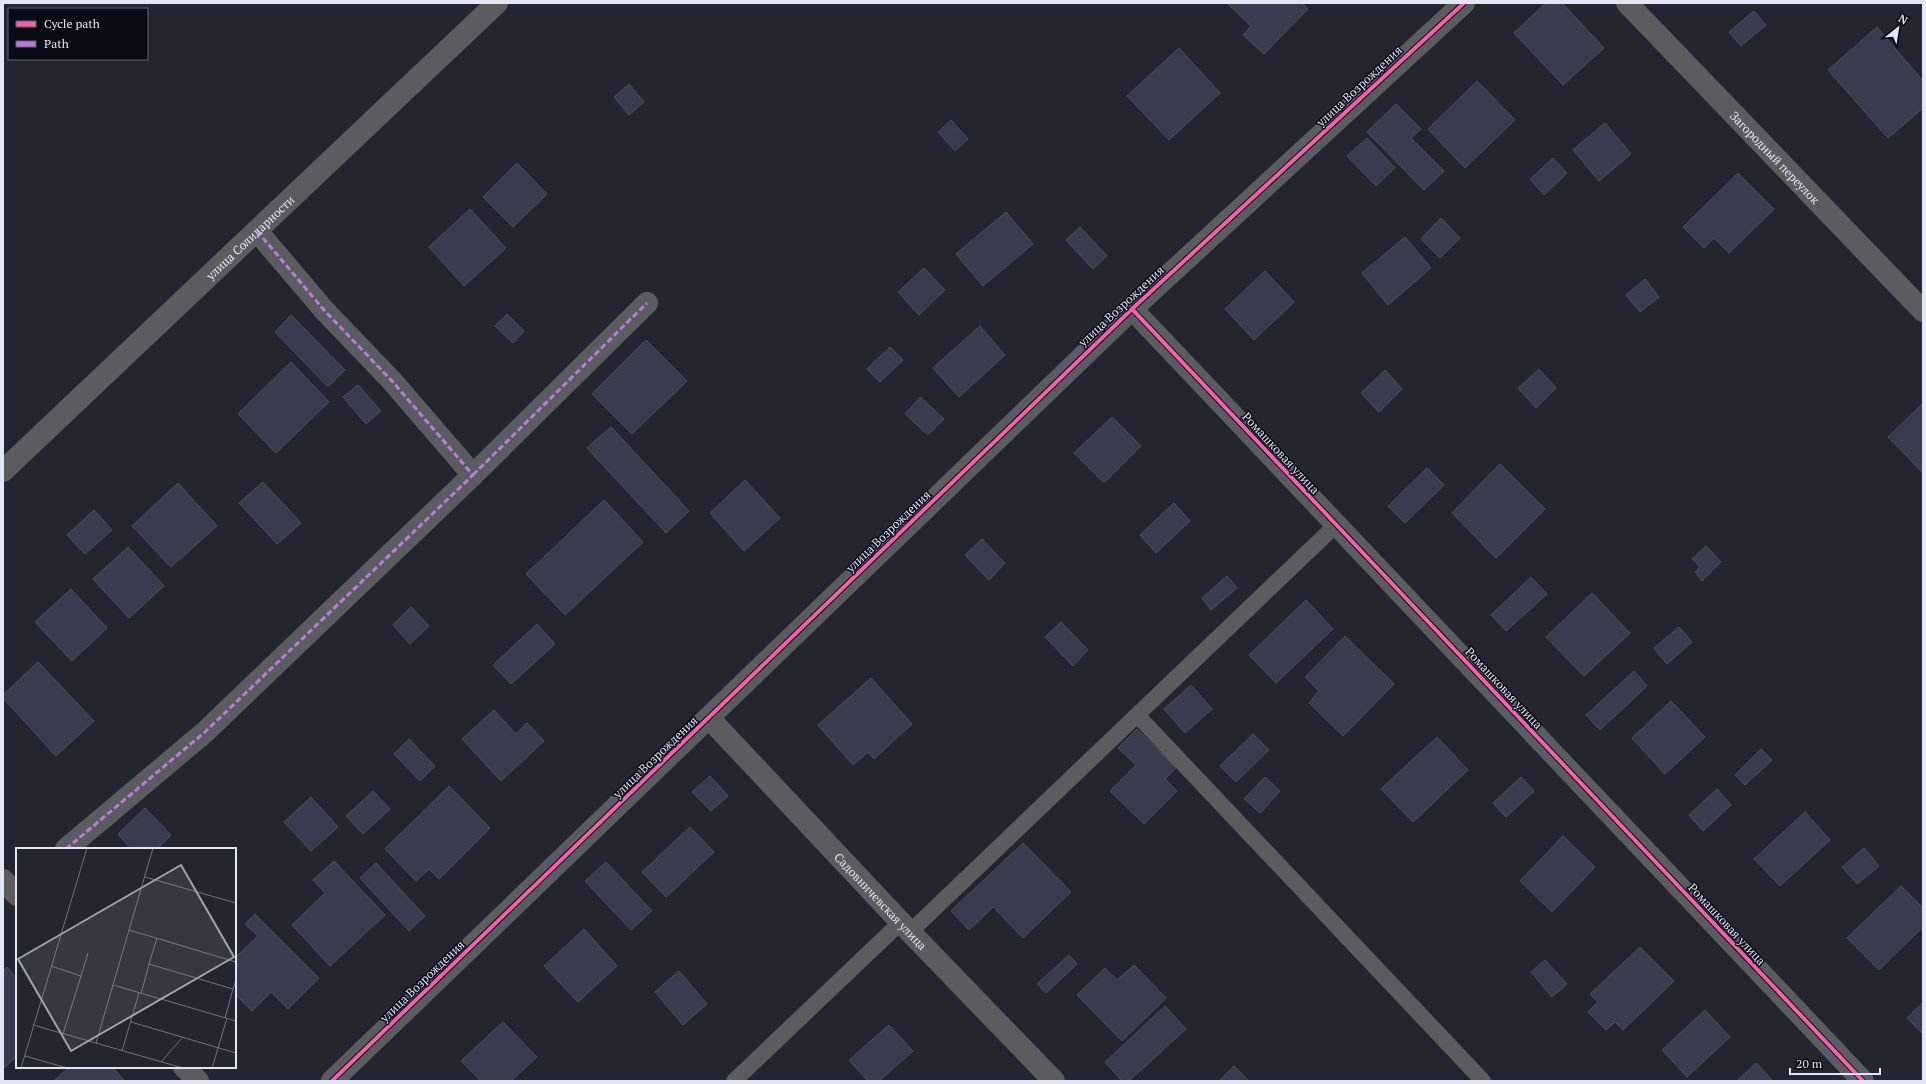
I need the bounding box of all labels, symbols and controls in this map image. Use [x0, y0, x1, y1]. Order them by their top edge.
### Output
legend [8, 8, 148, 60]
north arrow [1878, 8, 1918, 48]
text: N [1896, 11, 1911, 28]
text: Cycle path [44, 16, 100, 31]
text: Path [44, 36, 69, 51]
street label: улица Возрождения [1312, 42, 1405, 130]
street label: Загородный переулок [1727, 108, 1824, 207]
street label: улица Солидарности [202, 192, 297, 283]
street label: улица Возрождения [1074, 262, 1167, 350]
street label: Ромашковая улица [1239, 409, 1323, 497]
street label: улица Возрождения [842, 487, 933, 576]
street label: Ромашковая улица [1462, 644, 1546, 732]
street label: улица Возрождения [609, 713, 700, 802]
inset map [16, 848, 236, 1068]
street label: Садовничевская улица [832, 849, 930, 953]
street label: Ромашковая улица [1685, 880, 1769, 968]
street label: улица Возрождения [376, 937, 467, 1026]
scale bar [1790, 1050, 1880, 1076]
text: 20 m [1796, 1056, 1823, 1071]

